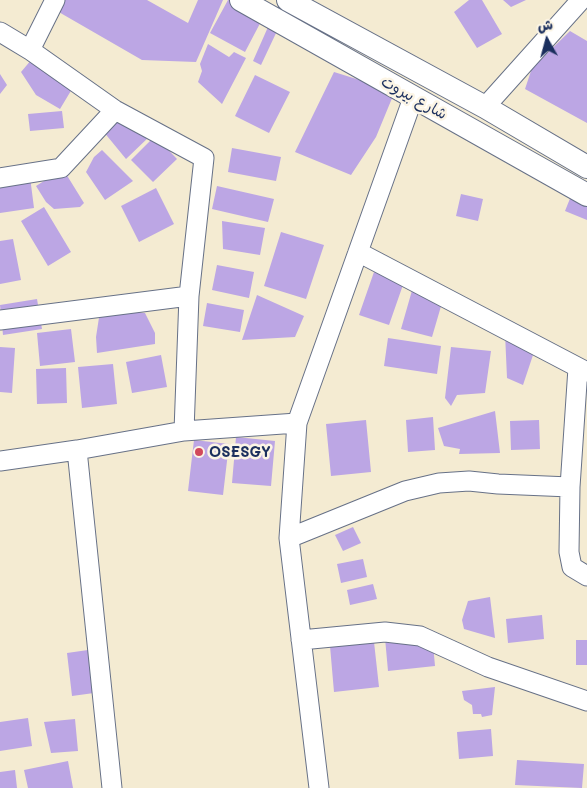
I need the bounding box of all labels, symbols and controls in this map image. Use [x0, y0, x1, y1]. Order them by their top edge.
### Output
text: ش [536, 14, 554, 35]
north arrow [522, 15, 572, 65]
street label: شارع بيروت [378, 73, 450, 123]
place label: OSESGY [209, 443, 271, 461]
marker: OSESGY [193, 446, 205, 458]

